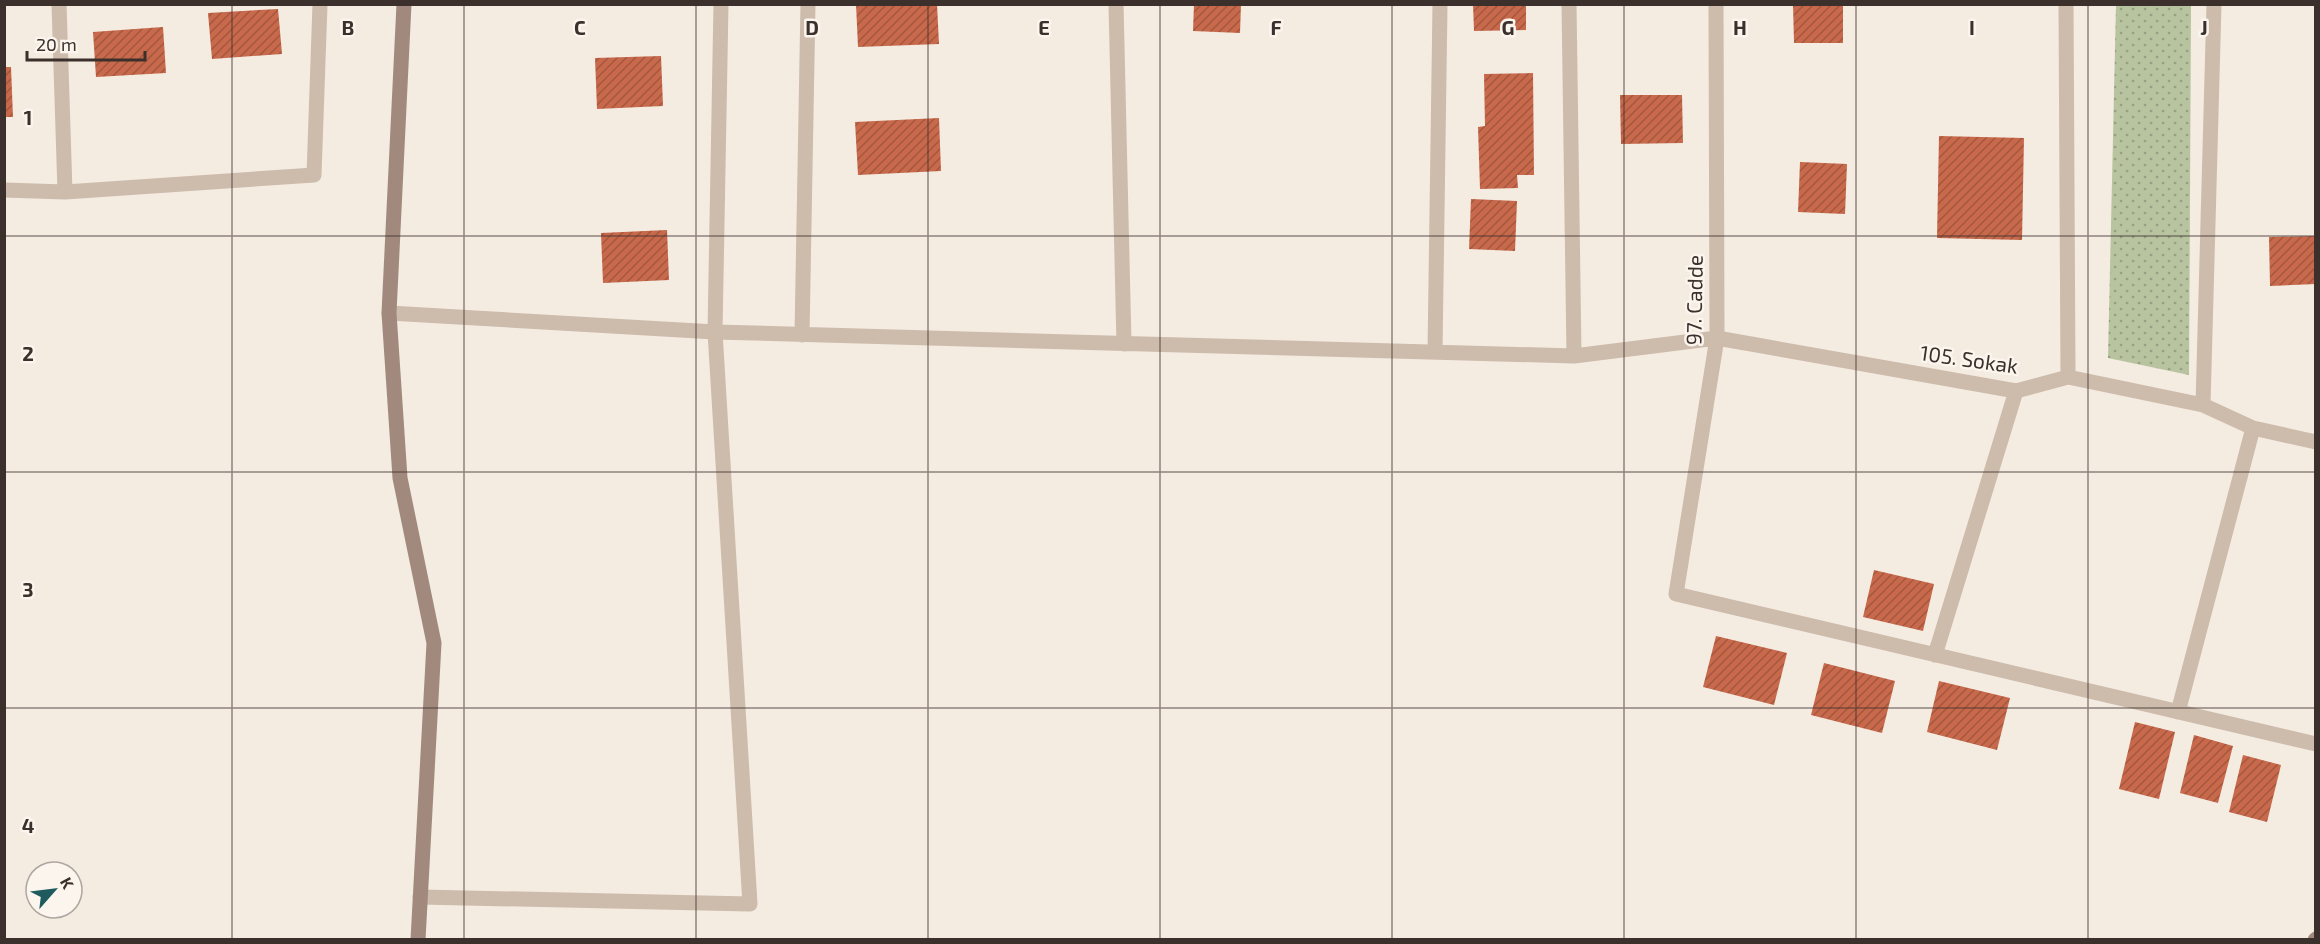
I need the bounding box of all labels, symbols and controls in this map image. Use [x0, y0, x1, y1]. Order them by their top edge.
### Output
text: B [342, 15, 354, 39]
text: C [574, 15, 586, 39]
text: D [805, 15, 819, 39]
text: E [1038, 15, 1050, 39]
text: F [1270, 15, 1282, 39]
text: G [1502, 15, 1514, 39]
text: H [1733, 15, 1747, 39]
text: I [1969, 15, 1975, 39]
text: J [2200, 15, 2208, 39]
scale bar [27, 24, 146, 62]
text: 20 m [36, 33, 77, 55]
text: 1 [24, 105, 32, 129]
street label: 97. Cadde [1680, 255, 1707, 345]
street label: 105. Sokak [1919, 339, 2020, 378]
text: 2 [22, 341, 34, 365]
text: 3 [22, 577, 34, 601]
text: 4 [22, 813, 35, 837]
north arrow [24, 860, 84, 920]
text: K [57, 874, 79, 892]

